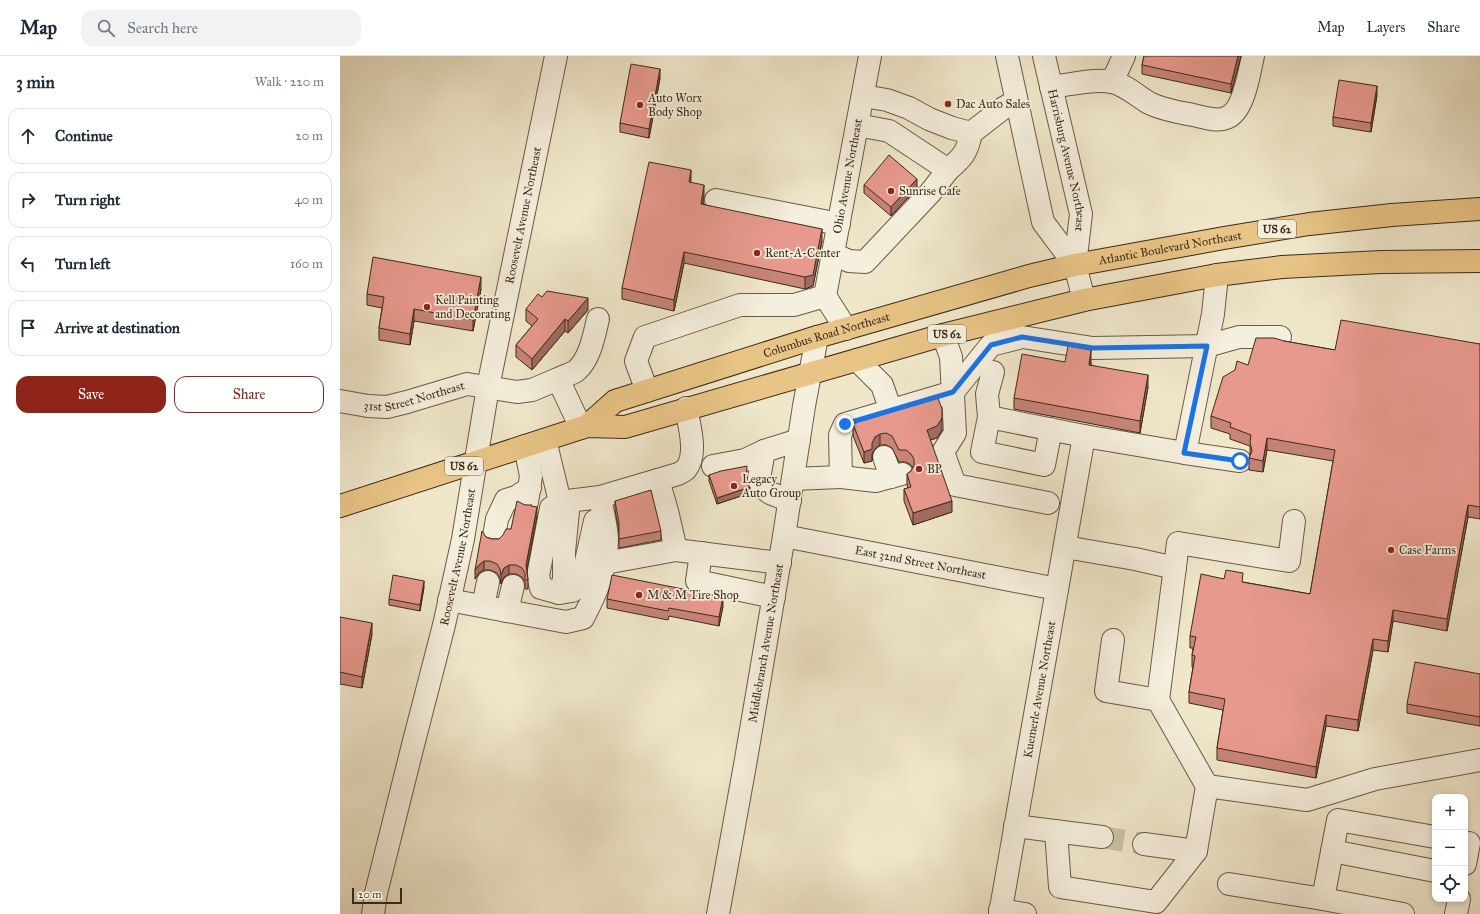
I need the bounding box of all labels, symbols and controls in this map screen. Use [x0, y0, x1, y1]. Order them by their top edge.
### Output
search box [81, 10, 361, 46]
text: Map [20, 16, 57, 39]
icon: search [95, 17, 117, 39]
text: Search here [127, 19, 198, 37]
text: Map [1317, 19, 1345, 36]
text: Layers [1367, 19, 1405, 36]
text: Share [1427, 19, 1460, 36]
text: 3 min [16, 72, 55, 93]
text: Walk · 220 m [255, 74, 324, 90]
street label: Harrisburg Avenue Northeast [1045, 88, 1088, 233]
place label: Auto Worx Body Shop [647, 91, 703, 119]
place label: Dac Auto Sales [956, 97, 1030, 111]
marker: Dac Auto Sales [943, 99, 953, 109]
marker: Auto Worx Body Shop [635, 100, 645, 110]
street label: Ohio Avenue Northeast [830, 117, 865, 235]
icon: ahead [17, 125, 39, 147]
text: Continue [55, 127, 113, 145]
text: 20 m [295, 128, 323, 144]
street label: Roosevelt Avenue Northeast [502, 145, 544, 285]
place label: Sunrise Cafe [899, 184, 961, 198]
marker: Sunrise Cafe [886, 186, 896, 196]
icon: right [17, 189, 39, 211]
text: Turn right [55, 191, 120, 209]
text: 40 m [294, 192, 323, 208]
road number: US 62 [1258, 220, 1296, 238]
street label: Atlantic Boulevard Northeast [1097, 228, 1243, 268]
place label: Rent-A-Center [765, 246, 841, 260]
marker: Rent-A-Center [752, 248, 762, 258]
icon: left [17, 253, 39, 275]
text: Turn left [55, 255, 111, 273]
text: 160 m [290, 256, 323, 272]
place label: Kell Painting and Decorating [435, 293, 510, 322]
marker: Kell Painting and Decorating [422, 302, 432, 312]
street label: Columbus Road Northeast [761, 309, 892, 361]
icon: arrive [17, 317, 39, 339]
text: Arrive at destination [55, 319, 180, 337]
road number: US 62 [928, 325, 966, 343]
button: Save [16, 376, 166, 413]
button: Share [174, 376, 324, 413]
street label: 31st Street Northeast [363, 378, 467, 414]
route end [836, 415, 854, 433]
route start [1231, 452, 1249, 470]
road number: US 62 [445, 457, 483, 475]
place label: BP [927, 462, 942, 476]
marker: BP [914, 464, 924, 474]
place label: Legacy Auto Group [741, 472, 801, 500]
marker: Legacy Auto Group [729, 481, 739, 491]
street label: Roosevelt Avenue Northeast [437, 487, 478, 627]
street label: East 32nd Street Northeast [854, 543, 988, 582]
place label: Case Farms [1399, 543, 1456, 557]
marker: Case Farms [1386, 545, 1396, 555]
street label: Middlebranch Avenue Northeast [745, 562, 786, 724]
place label: M & M Tire Shop [647, 588, 739, 602]
marker: M & M Tire Shop [634, 590, 644, 600]
street label: Kuemerle Avenue Northeast [1021, 619, 1059, 759]
map controls [1432, 794, 1468, 902]
button: + [1432, 794, 1468, 830]
button: − [1432, 830, 1468, 866]
button: locate [1432, 866, 1468, 902]
scale bar [352, 886, 402, 905]
text: 20 m [358, 888, 381, 901]

